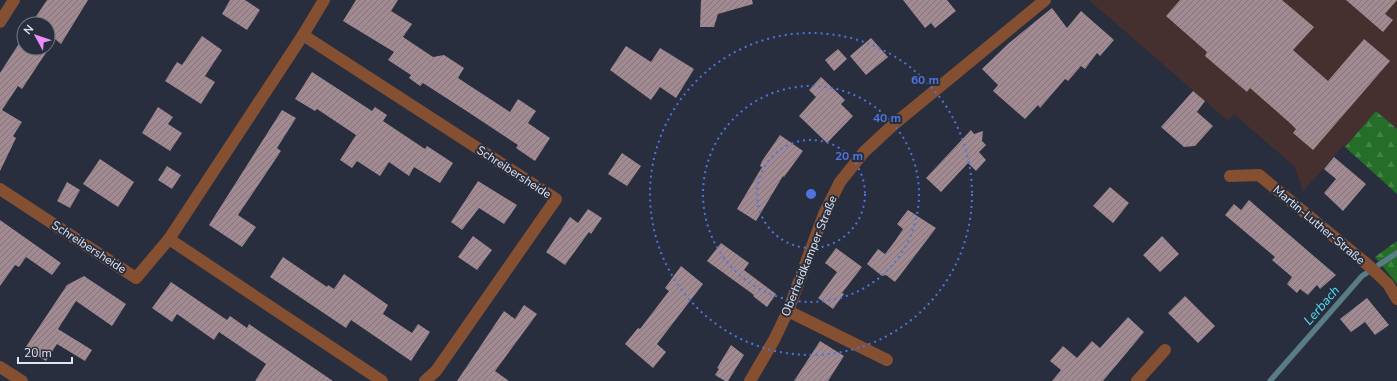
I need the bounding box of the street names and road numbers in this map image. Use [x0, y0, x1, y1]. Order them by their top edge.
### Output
street label: Schreibersheide [474, 142, 554, 202]
street label: Martin-Luther-Straße [1270, 182, 1368, 268]
street label: Oberheidkamper Straße [777, 193, 841, 319]
street label: Schreibersheide [49, 217, 129, 277]

